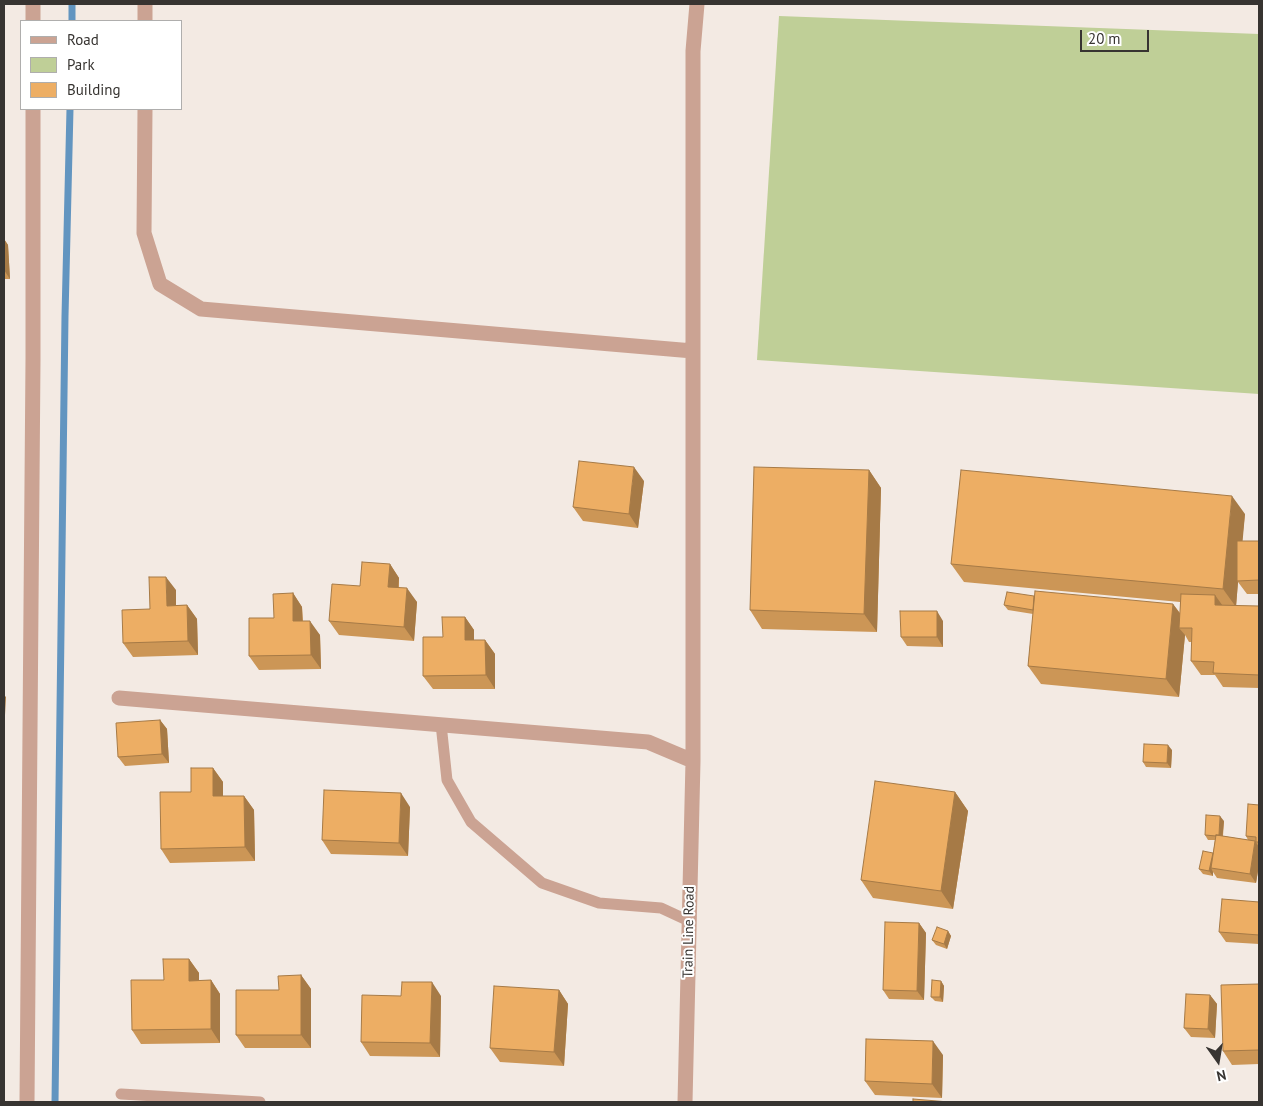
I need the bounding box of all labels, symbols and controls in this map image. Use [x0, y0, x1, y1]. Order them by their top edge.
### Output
legend [20, 20, 182, 110]
scale bar [1083, 20, 1152, 52]
text: 20 m [1088, 29, 1121, 48]
text: Road [67, 30, 99, 49]
text: Park [67, 55, 95, 74]
text: Building [67, 80, 121, 99]
street label: Train Line Road [680, 886, 698, 978]
north arrow [1193, 1036, 1243, 1086]
text: N [1215, 1066, 1228, 1085]

